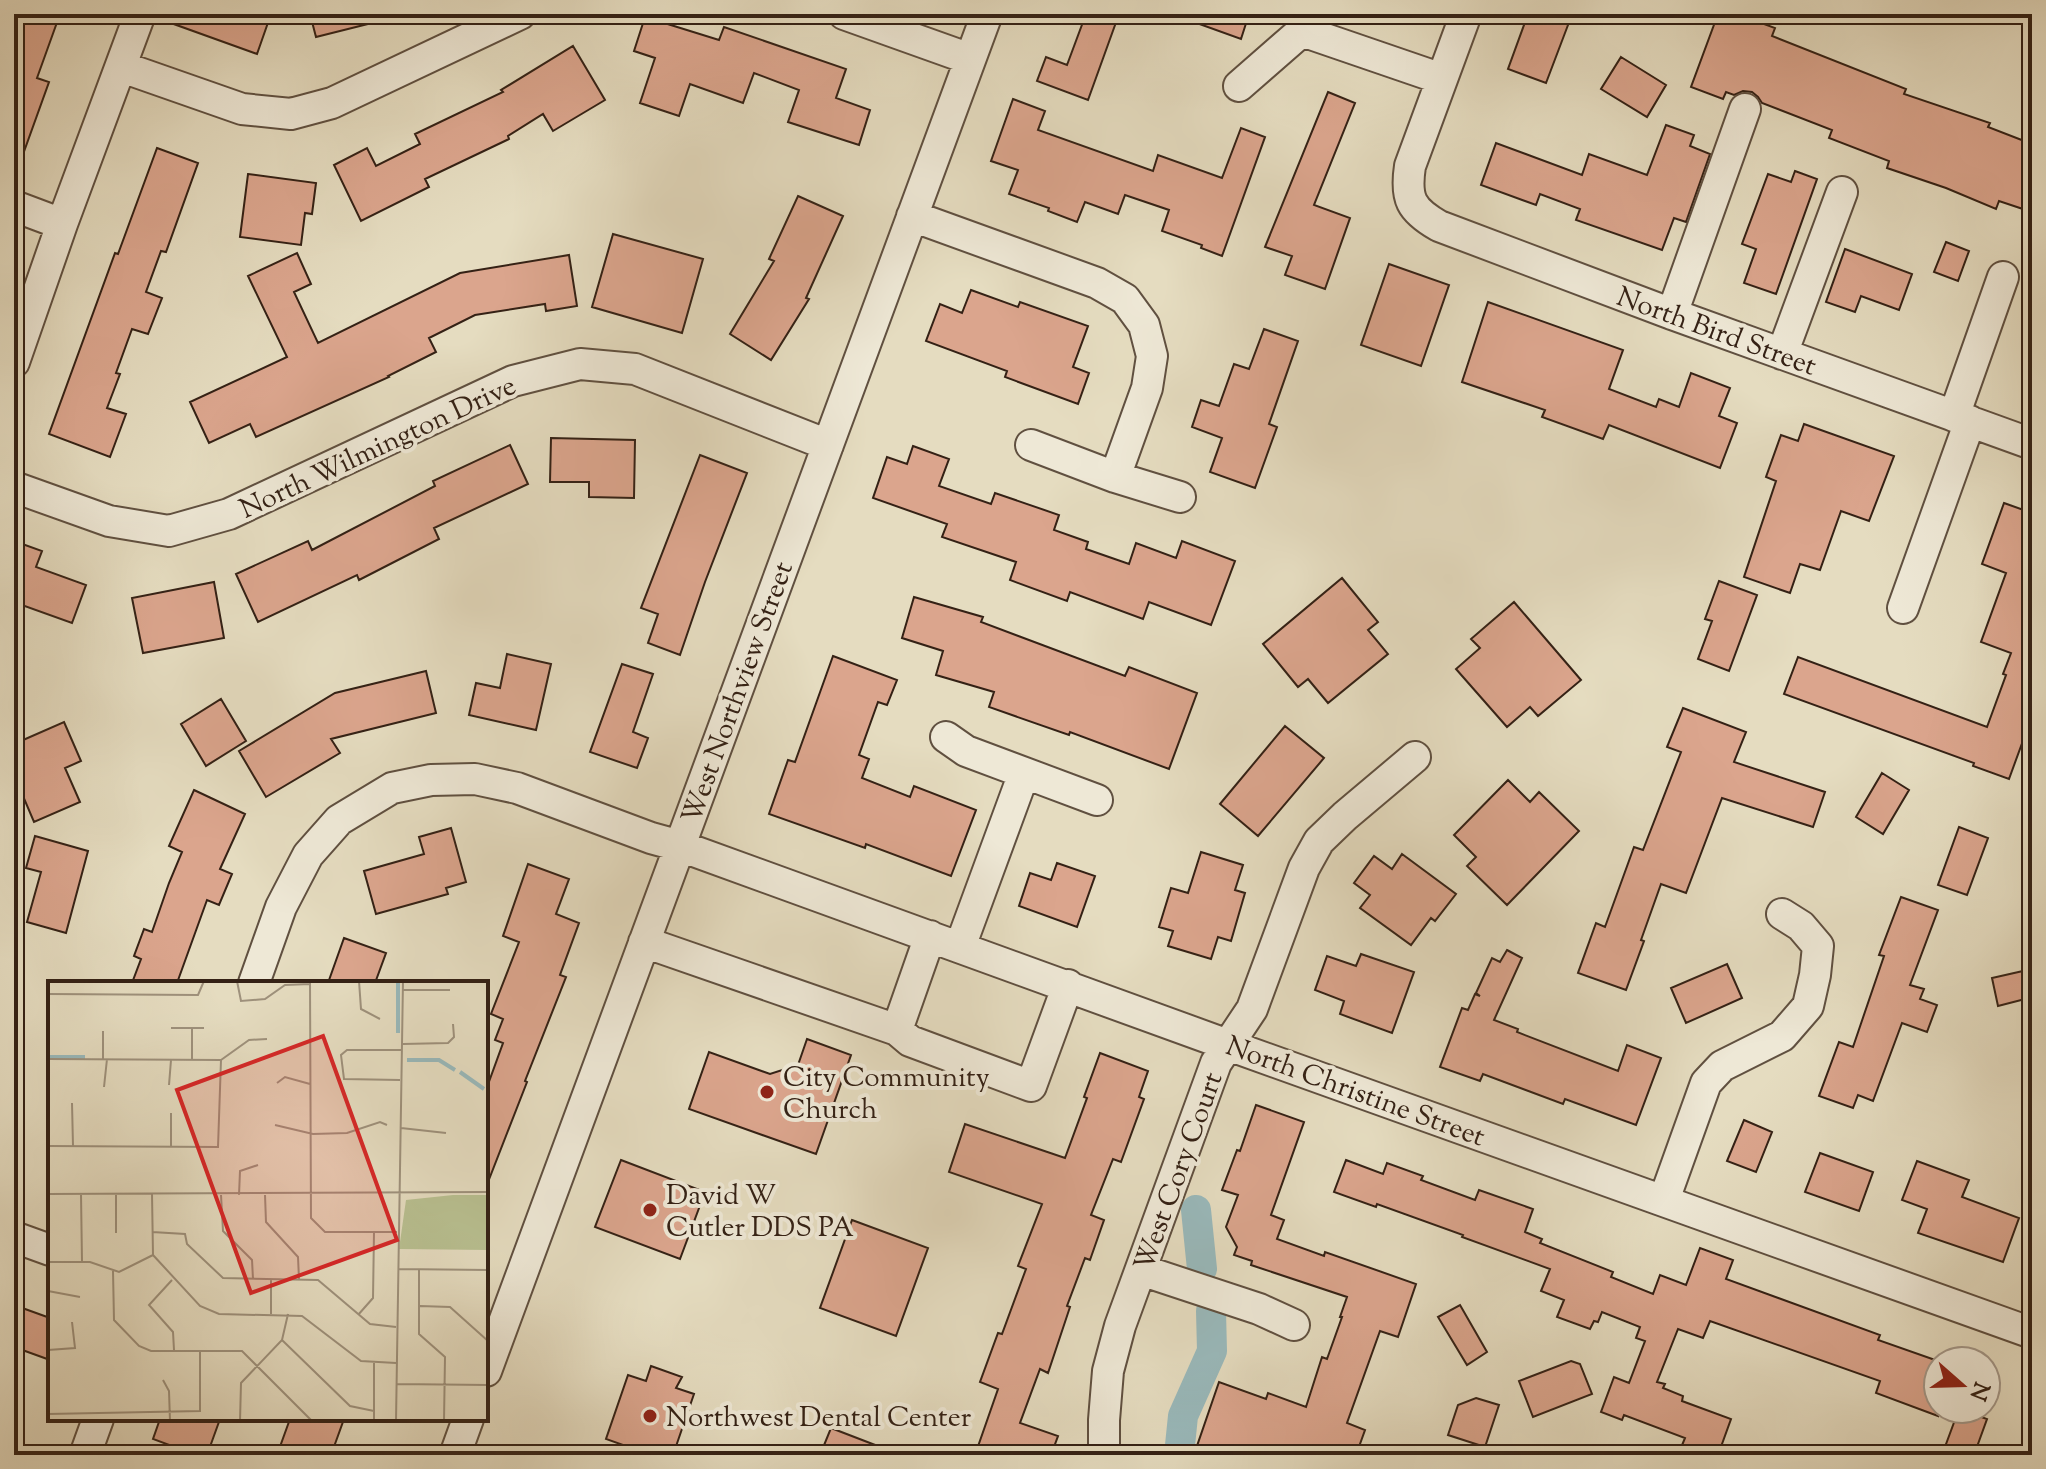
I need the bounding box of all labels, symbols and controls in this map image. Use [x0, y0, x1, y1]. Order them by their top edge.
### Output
street label: North Bird Street [1611, 278, 1822, 388]
street label: North Wilmington Drive [234, 367, 523, 530]
street label: West Northview Street [673, 556, 805, 829]
inset map [48, 981, 488, 1421]
street label: North Christine Street [1220, 1027, 1491, 1158]
place label: City Community Church [783, 1059, 990, 1131]
street label: West Cory Court [1125, 1067, 1234, 1277]
marker: City Community Church [758, 1083, 776, 1101]
place label: David W Cutler DDS PA [666, 1177, 854, 1249]
marker: David W Cutler DDS PA [641, 1201, 659, 1219]
north arrow [1922, 1345, 2002, 1425]
text: N [1960, 1377, 1996, 1405]
place label: Northwest Dental Center [666, 1399, 972, 1439]
marker: Northwest Dental Center [641, 1407, 659, 1425]

